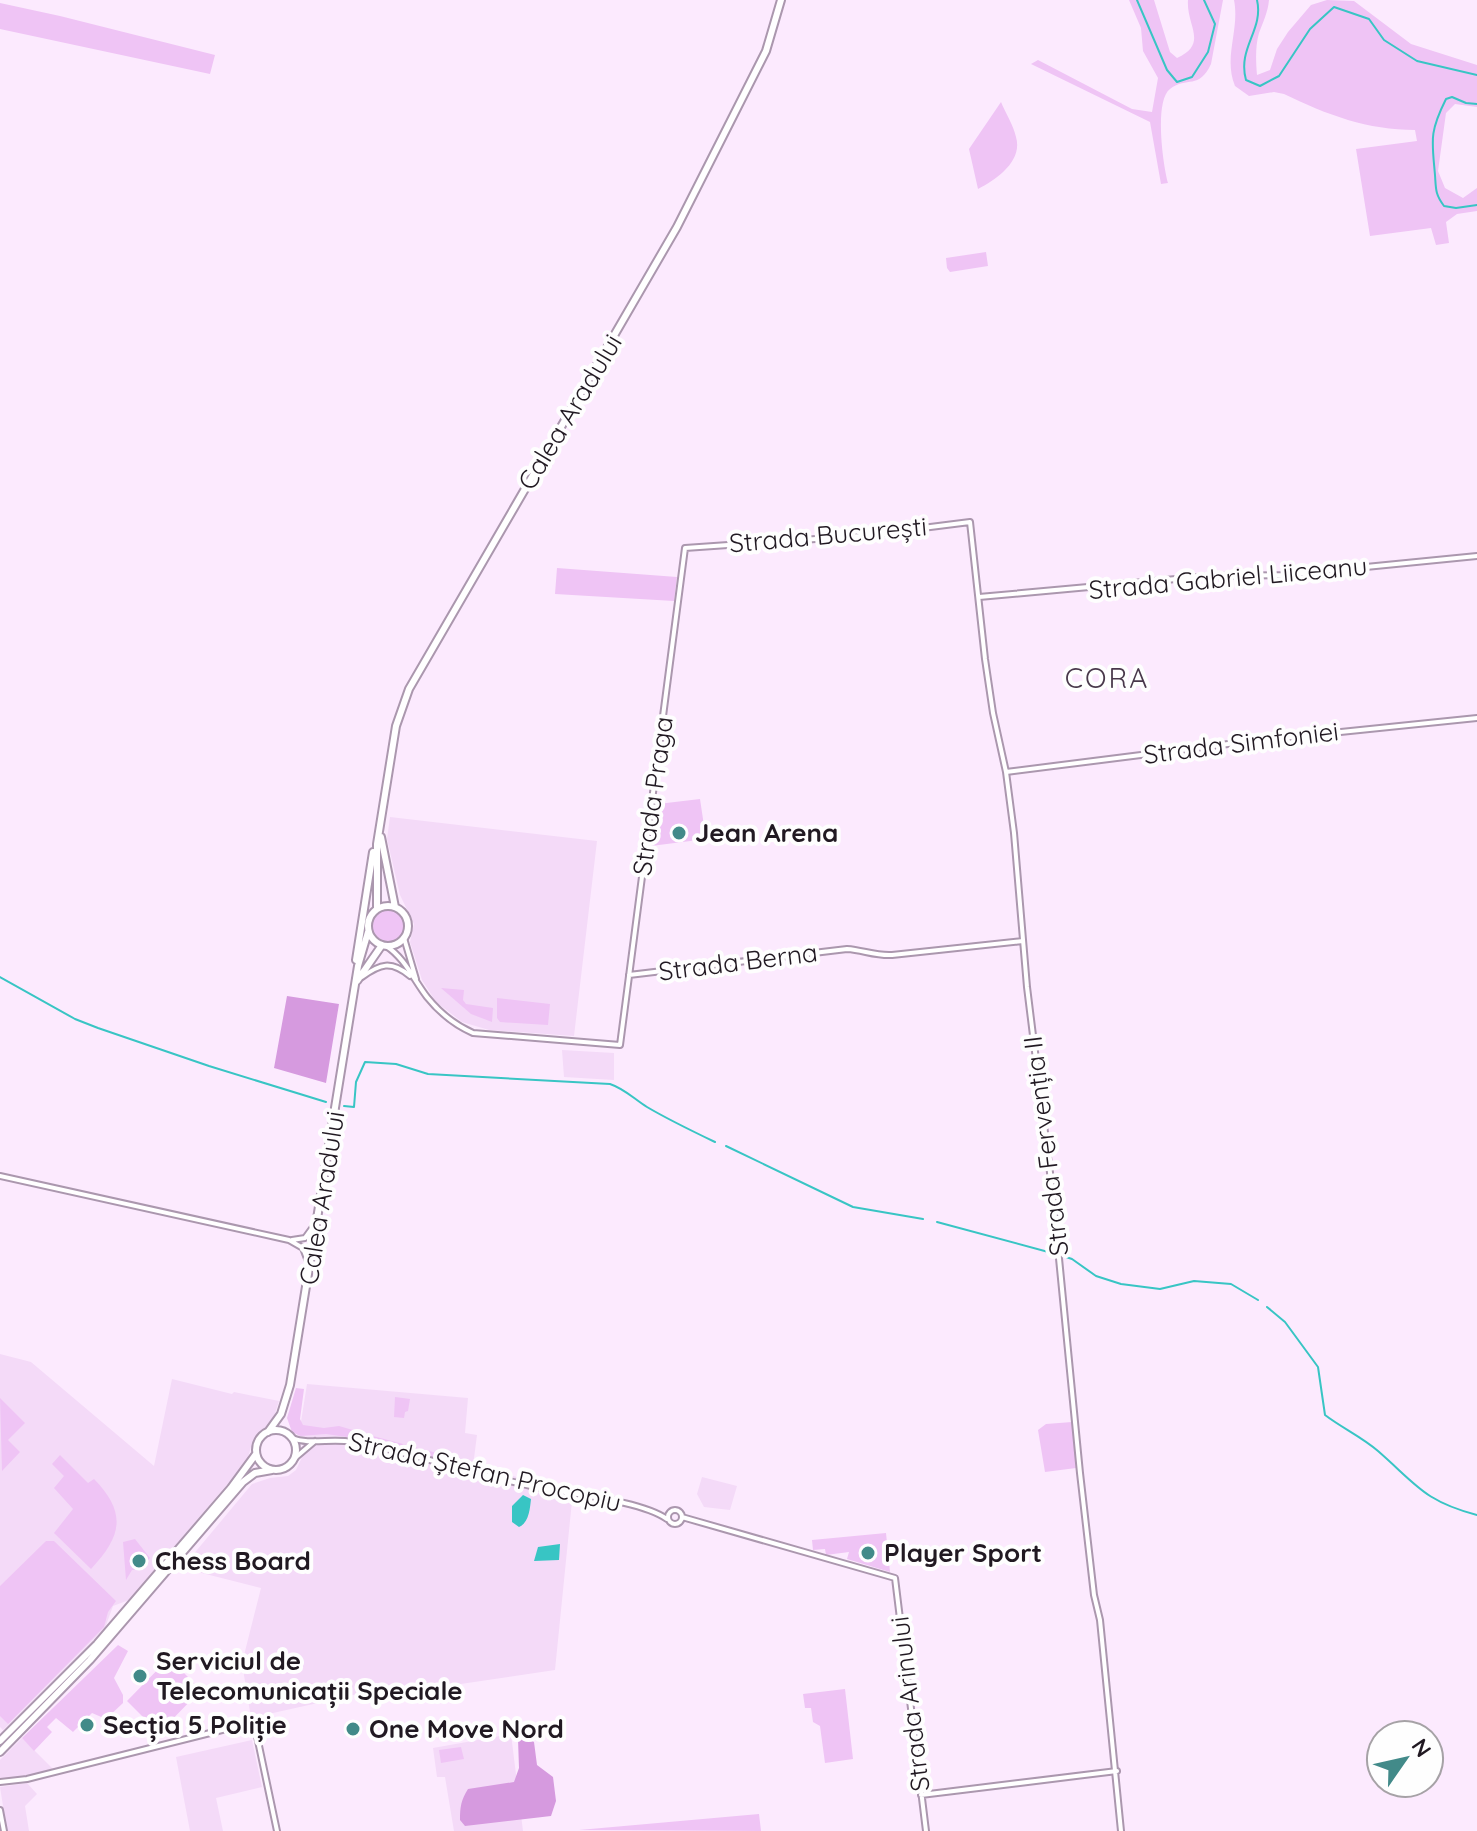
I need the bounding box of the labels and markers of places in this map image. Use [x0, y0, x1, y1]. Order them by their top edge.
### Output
place label: Jean Arena [695, 816, 838, 849]
marker: Jean Arena [670, 824, 688, 842]
place label: Player Sport [884, 1536, 1042, 1569]
place label: Chess Board [155, 1544, 311, 1577]
marker: Player Sport [859, 1544, 877, 1562]
marker: Chess Board [130, 1552, 148, 1570]
place label: Serviciul de Telecomunicații Speciale [156, 1644, 463, 1708]
marker: Serviciul de Telecomunicații Speciale [131, 1667, 149, 1685]
place label: Secția 5 Poliție [103, 1708, 287, 1742]
place label: One Move Nord [369, 1712, 564, 1745]
marker: Secția 5 Poliție [78, 1716, 96, 1734]
marker: One Move Nord [344, 1720, 362, 1738]

